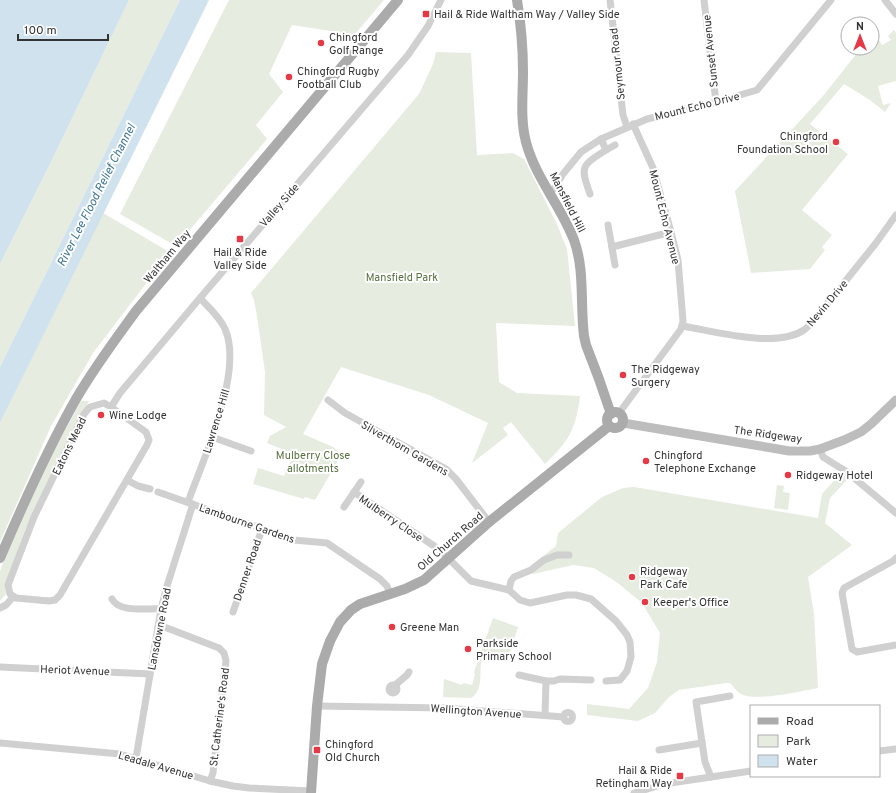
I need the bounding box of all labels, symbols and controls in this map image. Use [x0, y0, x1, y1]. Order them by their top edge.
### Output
place label: Hail & Ride Waltham Way / Valley Side [434, 8, 620, 22]
marker: Hail & Ride Waltham Way / Valley Side [421, 9, 431, 19]
street label: Sunset Avenue [700, 14, 722, 88]
scale bar [18, 16, 108, 42]
north arrow [840, 16, 880, 56]
text: N [856, 20, 864, 34]
text: 100 m [24, 23, 57, 39]
street label: Seymour Road [607, 27, 629, 101]
place label: Chingford Golf Range [329, 31, 383, 58]
marker: Chingford Golf Range [316, 38, 326, 48]
place label: Chingford Rugby Football Club [297, 65, 380, 92]
marker: Chingford Rugby Football Club [284, 72, 294, 82]
street label: Mount Echo Drive [653, 90, 741, 124]
water label: River Lee Flood Relief Channel [54, 121, 140, 269]
place label: Chingford Foundation School [737, 130, 828, 157]
marker: Chingford Foundation School [831, 137, 841, 147]
street label: Mount Echo Avenue [645, 168, 683, 266]
street label: Mansfield Hill [546, 170, 588, 235]
street label: Valley Side [257, 181, 303, 230]
street label: Waltham Way [141, 227, 194, 286]
marker: Hail & Ride Valley Side [235, 234, 245, 244]
place label: Hail & Ride Valley Side [213, 246, 267, 273]
park label: Mansfield Park [366, 271, 438, 285]
street label: Nevin Drive [804, 277, 851, 330]
place label: The Ridgeway Surgery [631, 363, 700, 390]
marker: The Ridgeway Surgery [618, 370, 628, 380]
street label: Lawrence Hill [201, 387, 233, 455]
place label: Wine Lodge [109, 409, 167, 423]
marker: Wine Lodge [96, 410, 106, 420]
street label: Eatons Mead [50, 415, 90, 478]
street label: Silverthorn Gardens [358, 418, 451, 480]
street label: The Ridgeway [733, 423, 803, 447]
park label: Mulberry Close allotments [276, 449, 350, 476]
place label: Chingford Telephone Exchange [654, 449, 756, 476]
marker: Chingford Telephone Exchange [641, 456, 651, 466]
place label: Ridgeway Hotel [796, 469, 873, 483]
marker: Ridgeway Hotel [783, 470, 793, 480]
street label: Mulberry Close [356, 492, 425, 545]
street label: Lambourne Gardens [197, 501, 296, 547]
street label: Old Church Road [415, 509, 487, 574]
street label: Denner Road [231, 538, 265, 603]
place label: Ridgeway Park Cafe [640, 565, 688, 592]
marker: Ridgeway Park Cafe [627, 572, 637, 582]
street label: Lansdowne Road [145, 587, 175, 672]
place label: Keeper's Office [653, 596, 729, 610]
marker: Keeper's Office [640, 597, 650, 607]
place label: Greene Man [400, 621, 459, 635]
marker: Greene Man [387, 622, 397, 632]
place label: Parkside Primary School [476, 637, 552, 664]
marker: Parkside Primary School [463, 644, 473, 654]
street label: Heriot Avenue [40, 663, 110, 679]
street label: St. Catherine's Road [207, 667, 233, 767]
street label: Wellington Avenue [430, 702, 522, 722]
legend [750, 705, 880, 777]
text: Road [786, 714, 814, 730]
text: Park [786, 734, 811, 750]
place label: Chingford Old Church [325, 738, 380, 765]
marker: Chingford Old Church [312, 745, 322, 755]
street label: Leadale Avenue [116, 749, 195, 783]
text: Water [786, 754, 818, 770]
place label: Hail & Ride Retingham Way [595, 764, 672, 791]
marker: Hail & Ride Retingham Way [675, 771, 685, 781]

